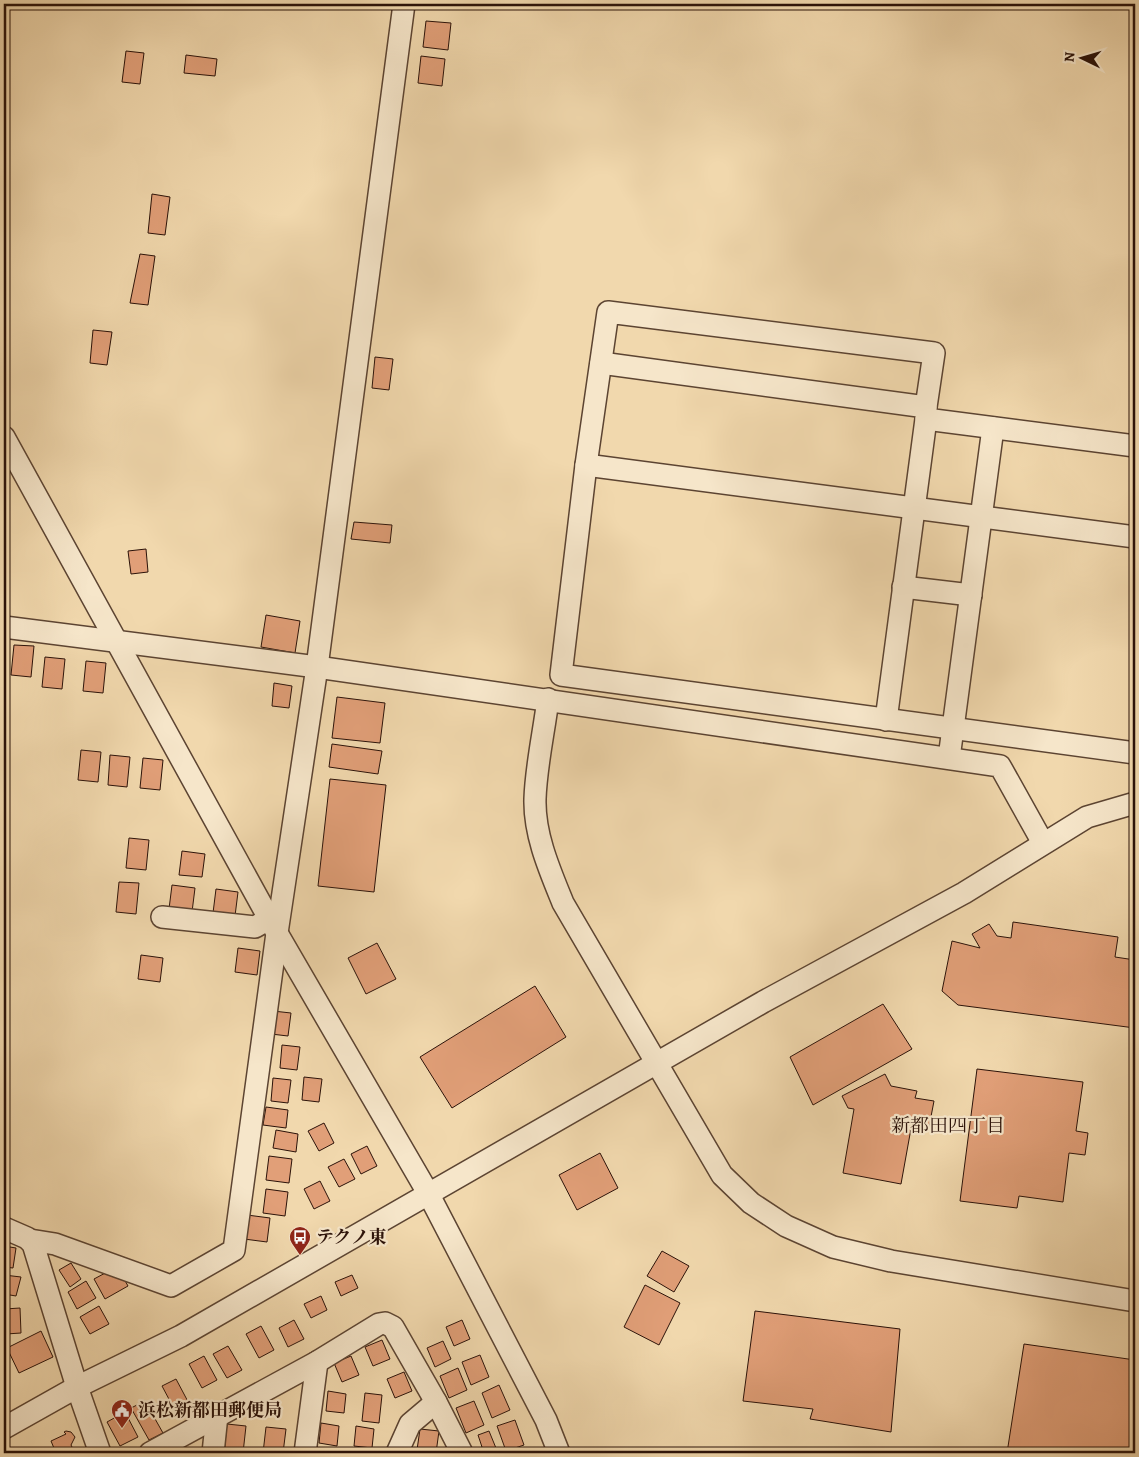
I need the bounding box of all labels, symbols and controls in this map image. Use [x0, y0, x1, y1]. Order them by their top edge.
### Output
north arrow [1056, 32, 1106, 82]
text: N [1060, 51, 1079, 63]
district label: 新都田四丁目 [891, 1113, 1005, 1139]
bus stop icon: テクノ東 [288, 1225, 312, 1256]
place label: テクノ東 [316, 1225, 387, 1249]
public building icon: 浜松新都田郵便局 [110, 1398, 134, 1429]
place label: 浜松新都田郵便局 [138, 1398, 282, 1422]

